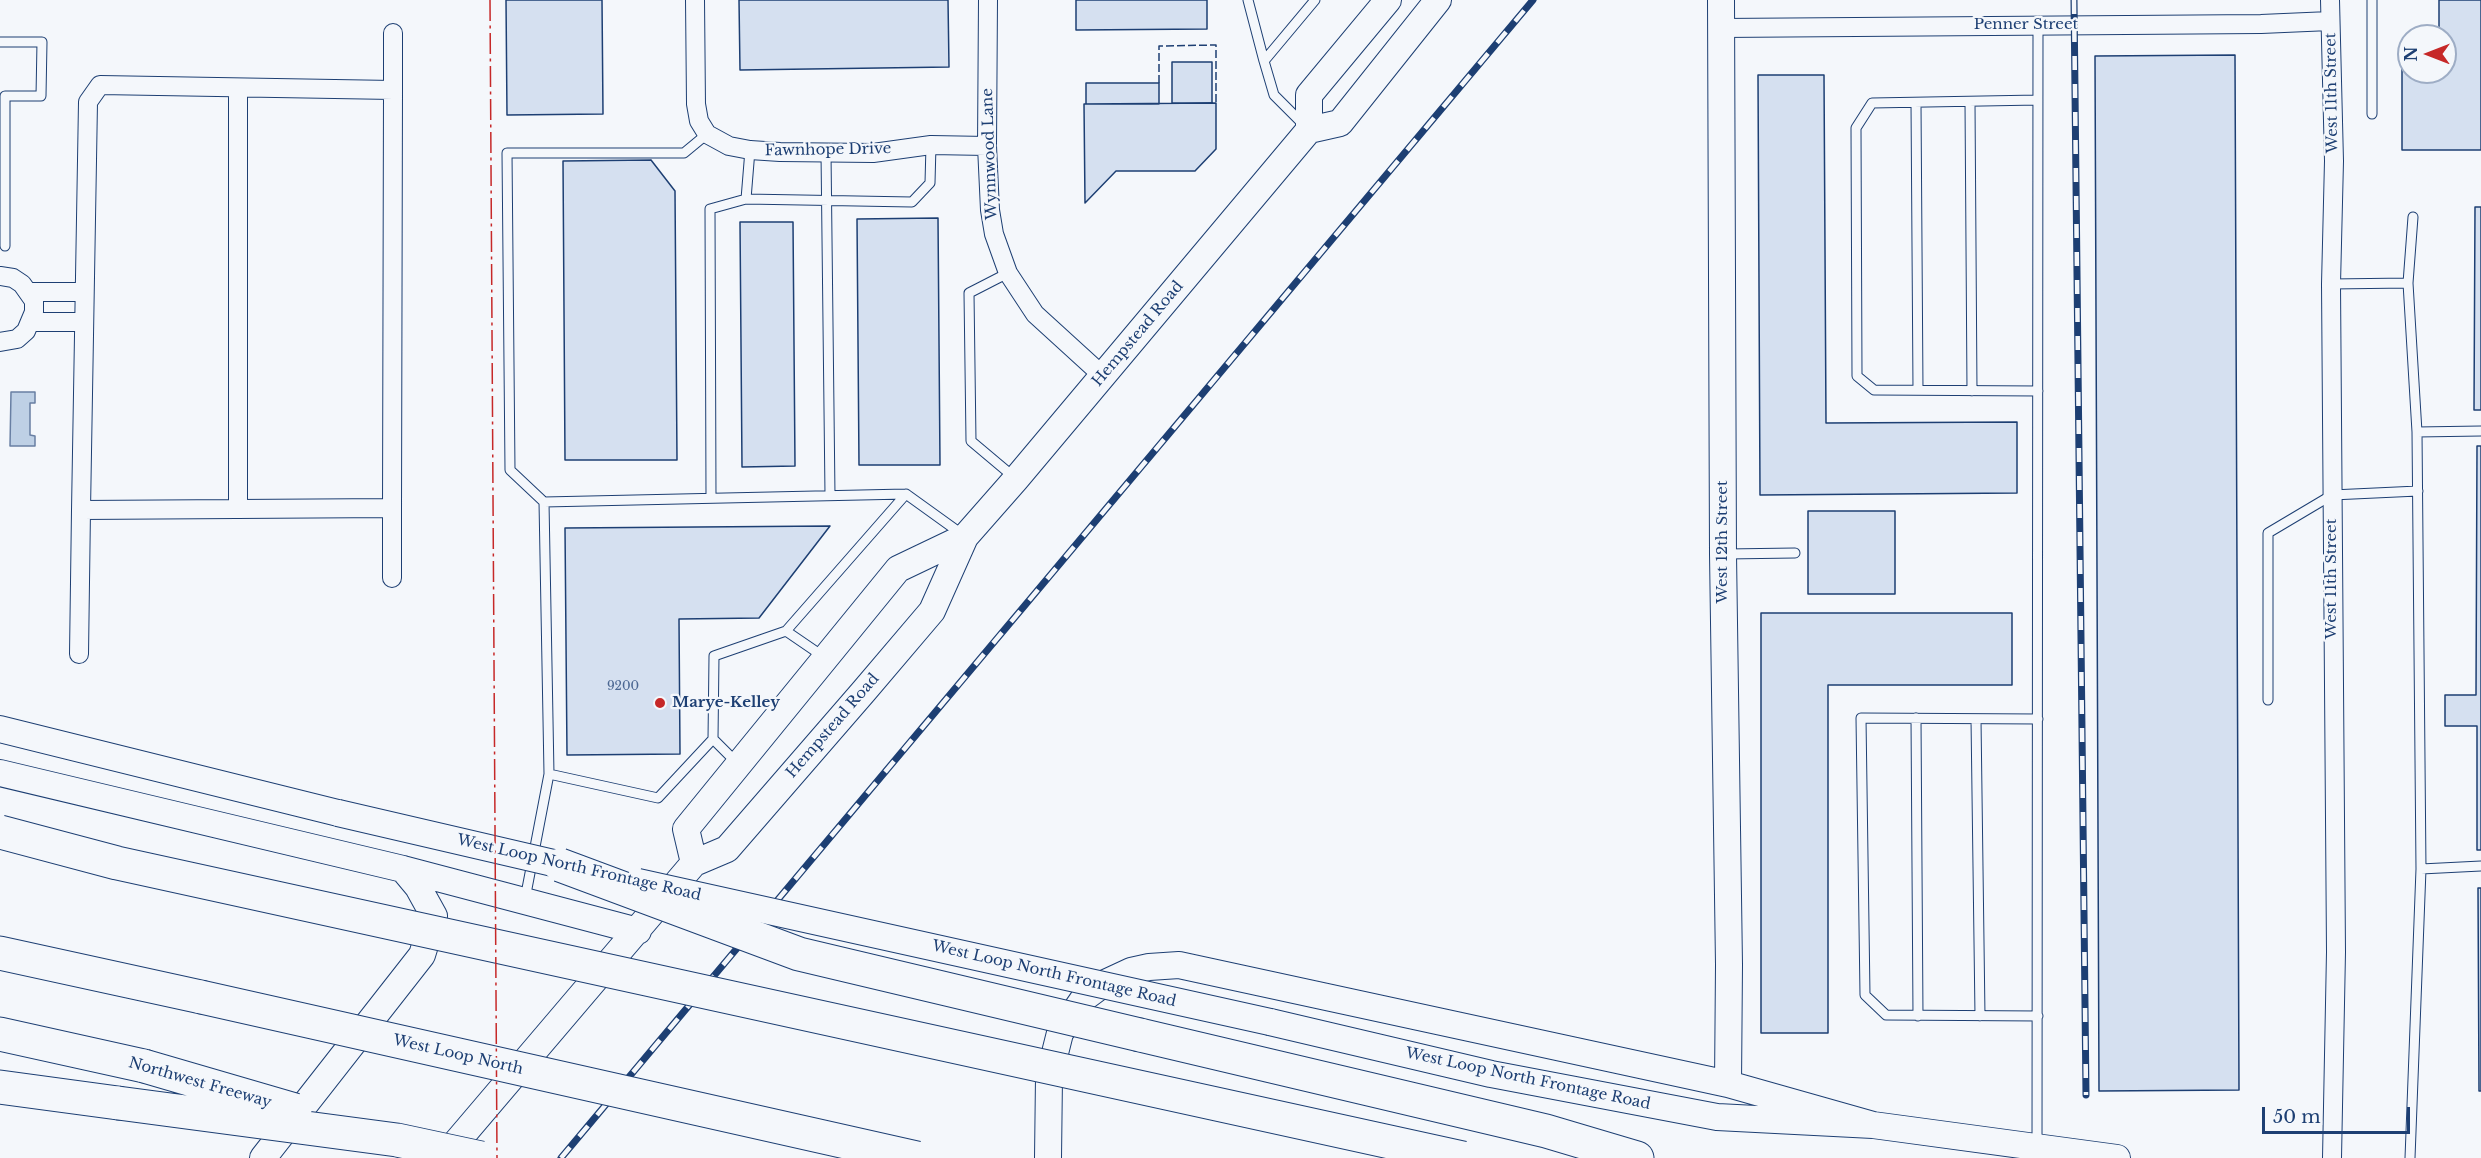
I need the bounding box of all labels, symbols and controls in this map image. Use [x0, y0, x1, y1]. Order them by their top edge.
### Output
street label: Penner Street [1974, 16, 2078, 34]
north arrow [2397, 24, 2457, 84]
street label: West 11th Street [2322, 33, 2342, 153]
text: N [2401, 46, 2421, 62]
street label: Wynnwood Lane [979, 88, 1001, 220]
street label: Fawnhope Drive [764, 140, 892, 160]
street label: Hempstead Road [1089, 278, 1187, 390]
street label: West 12th Street [1714, 480, 1732, 604]
street label: West 11th Street [2323, 519, 2341, 639]
street label: Hempstead Road [783, 670, 883, 782]
house number: 9200 [607, 680, 639, 694]
place label: Marye-Kelley [672, 694, 780, 712]
marker: Marye-Kelley [653, 696, 667, 710]
street label: West Loop North Frontage Road [455, 831, 703, 905]
street label: West Loop North Frontage Road [930, 937, 1178, 1011]
street label: West Loop North [391, 1031, 525, 1079]
street label: West Loop North Frontage Road [1404, 1044, 1652, 1114]
street label: Northwest Freeway [127, 1054, 273, 1112]
scale bar [2265, 1095, 2414, 1133]
text: 50 m [2273, 1106, 2321, 1128]

